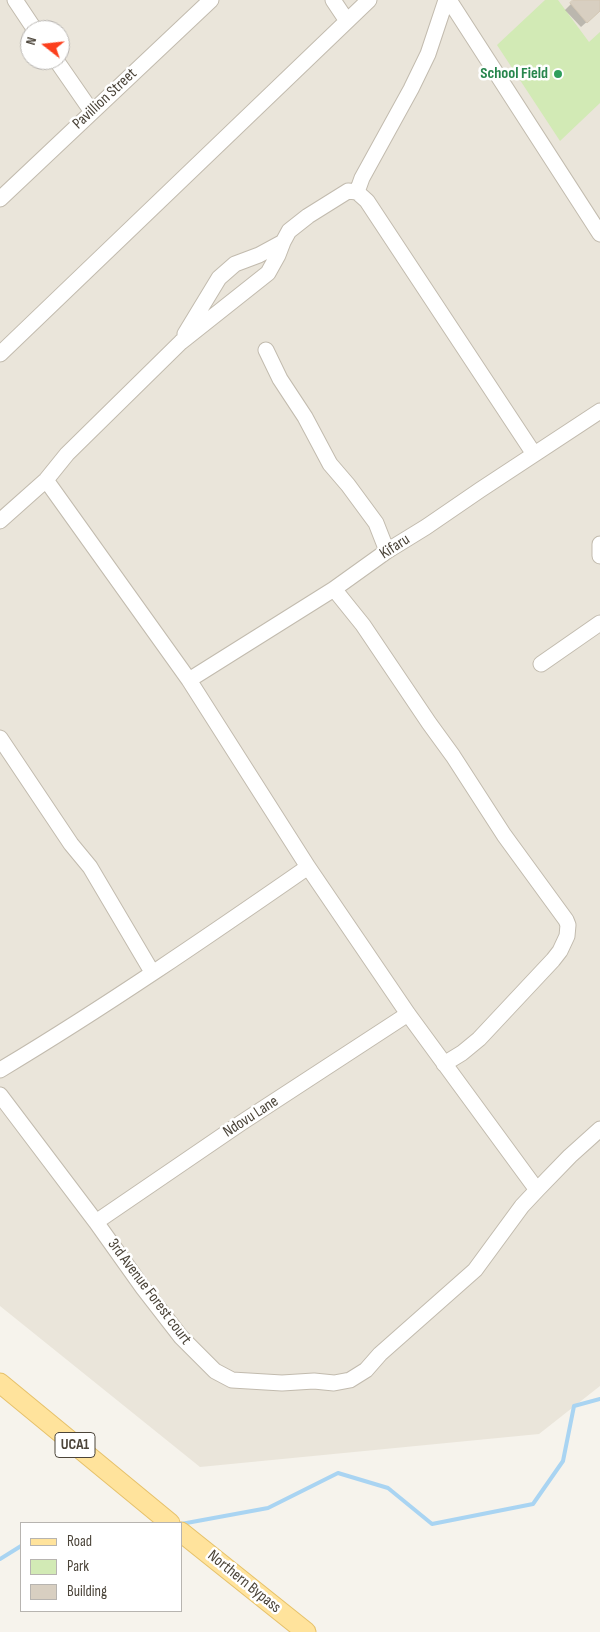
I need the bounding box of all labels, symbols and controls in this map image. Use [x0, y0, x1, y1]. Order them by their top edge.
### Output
north arrow [20, 20, 70, 70]
text: N [22, 35, 40, 47]
street label: Pavillion Street [69, 64, 141, 134]
place label: School Field [480, 64, 548, 84]
marker: School Field [552, 68, 564, 80]
street label: Kifaru [376, 530, 414, 564]
street label: Ndovu Lane [220, 1092, 282, 1142]
street label: 3rd Avenue Forest court [103, 1235, 195, 1349]
road number: UCA1 [55, 1432, 95, 1458]
legend [20, 1522, 182, 1612]
text: Road [67, 1532, 92, 1551]
street label: Northern Bypass [203, 1547, 285, 1617]
text: Park [67, 1557, 89, 1576]
text: Building [67, 1582, 107, 1601]

